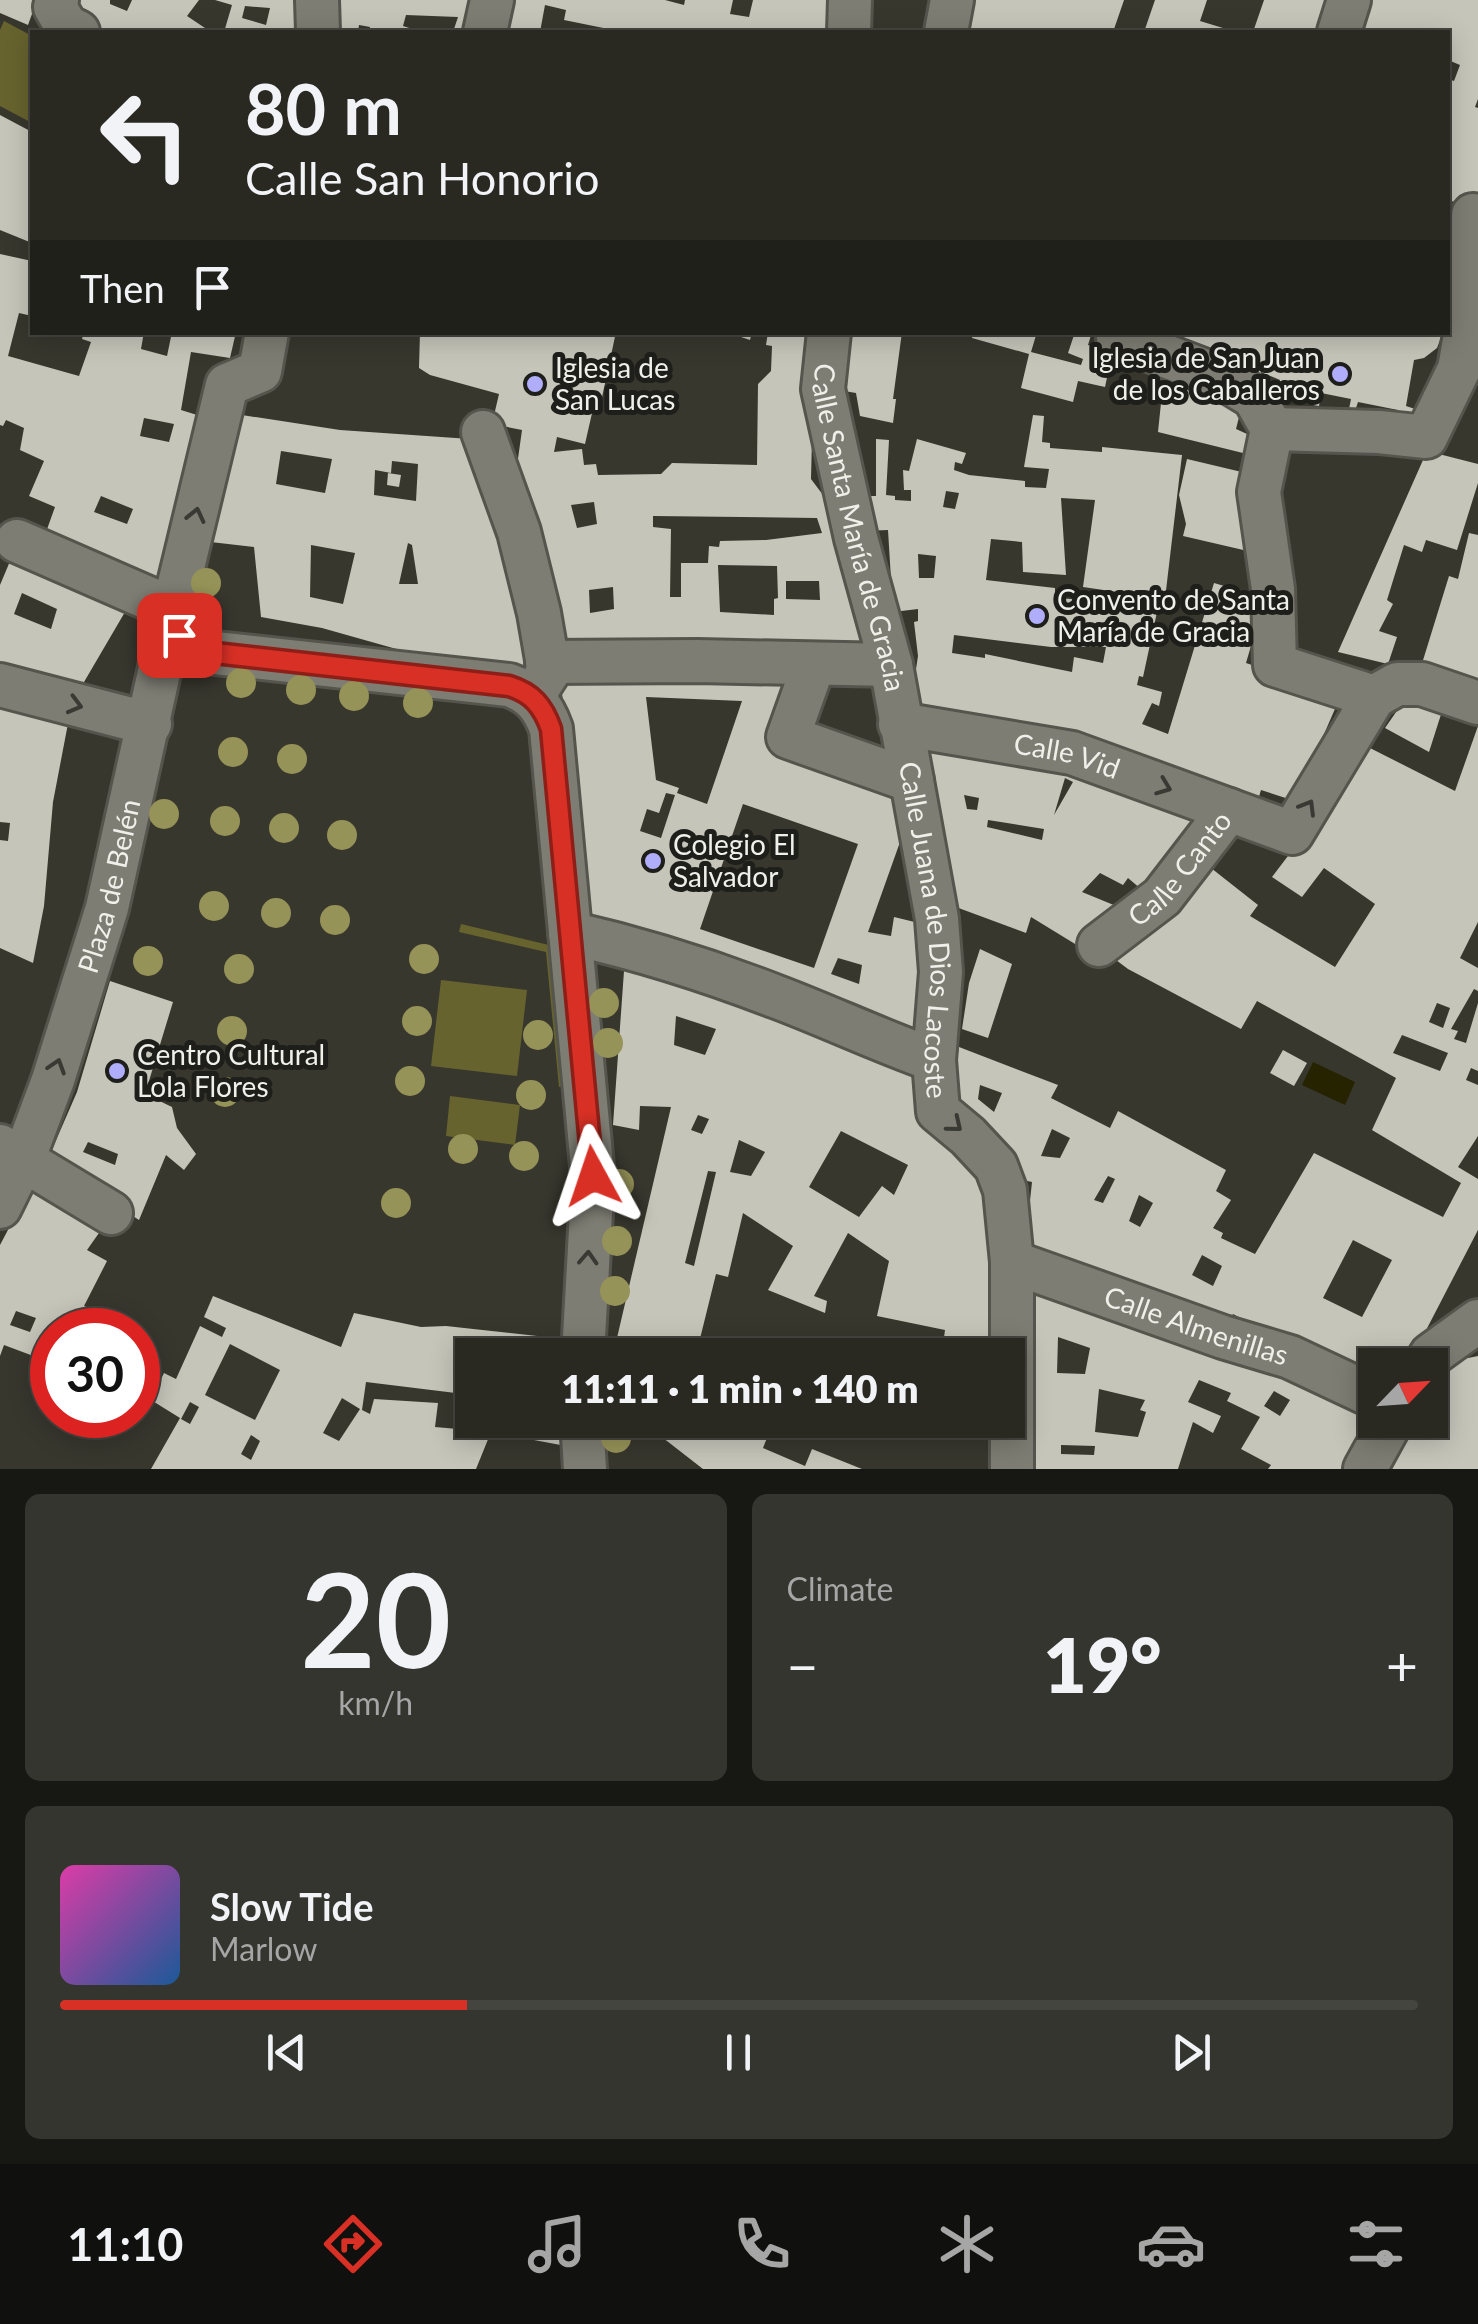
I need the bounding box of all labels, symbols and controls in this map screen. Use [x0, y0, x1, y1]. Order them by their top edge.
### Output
text: 80 m [245, 66, 402, 150]
icon: left [80, 70, 210, 200]
text: Calle San Honorio [245, 151, 600, 205]
icon: arrive [185, 260, 240, 315]
text: Then [80, 265, 165, 311]
place label: Iglesia de San Juan de los Caballeros [1092, 340, 1320, 406]
place label: Iglesia de San Lucas [555, 350, 675, 416]
street label: Calle Santa María de Gracia [806, 362, 913, 694]
marker: Iglesia de San Juan de los Caballeros [1329, 363, 1351, 385]
marker: Iglesia de San Lucas [524, 373, 546, 395]
one-way arrow [184, 507, 205, 524]
place label: Convento de Santa María de Gracia [1057, 582, 1290, 648]
pin [137, 593, 222, 678]
marker: Convento de Santa María de Gracia [1026, 605, 1048, 627]
icon: arrive [152, 608, 207, 663]
one-way arrow [66, 694, 83, 715]
street label: Calle Vid [1012, 726, 1125, 785]
street label: Calle Juana de Dios Lacoste [893, 759, 959, 1100]
one-way arrow [1154, 775, 1172, 795]
street label: Plaza de Belén [70, 796, 147, 977]
one-way arrow [1296, 800, 1315, 818]
street label: Calle Canto [1121, 804, 1238, 933]
place label: Colegio El Salvador [673, 827, 796, 893]
marker: Colegio El Salvador [642, 850, 664, 872]
place label: Centro Cultural Lola Flores [137, 1037, 325, 1103]
one-way arrow [45, 1059, 66, 1076]
marker: Centro Cultural Lola Flores [106, 1060, 128, 1082]
one-way arrow [943, 1113, 961, 1131]
position arrow [541, 1124, 645, 1228]
one-way arrow [577, 1249, 598, 1265]
street label: Calle Almenillas [1100, 1278, 1292, 1371]
speed limit sign: 30 [30, 1308, 160, 1438]
north arrow [1358, 1348, 1448, 1438]
map controls [1358, 1348, 1448, 1438]
text: 11:11 · 1 min · 140 m [561, 1365, 919, 1411]
text: 20 [300, 1540, 451, 1696]
text: Climate [787, 1569, 893, 1608]
text: 19° [1043, 1619, 1161, 1709]
text: − [787, 1632, 818, 1698]
text: + [1386, 1632, 1418, 1698]
text: km/h [338, 1683, 413, 1722]
text: Slow Tide [210, 1883, 373, 1929]
text: Marlow [210, 1929, 317, 1968]
icon: previous [259, 2025, 314, 2080]
icon: pause [711, 2025, 766, 2080]
icon: next [1164, 2025, 1219, 2080]
icon: directions [318, 2209, 388, 2279]
icon: music [522, 2209, 592, 2279]
icon: phone [727, 2209, 797, 2279]
icon: climate [932, 2209, 1002, 2279]
icon: car [1136, 2209, 1206, 2279]
icon: filters [1341, 2209, 1411, 2279]
text: 11:10 [67, 2217, 183, 2271]

